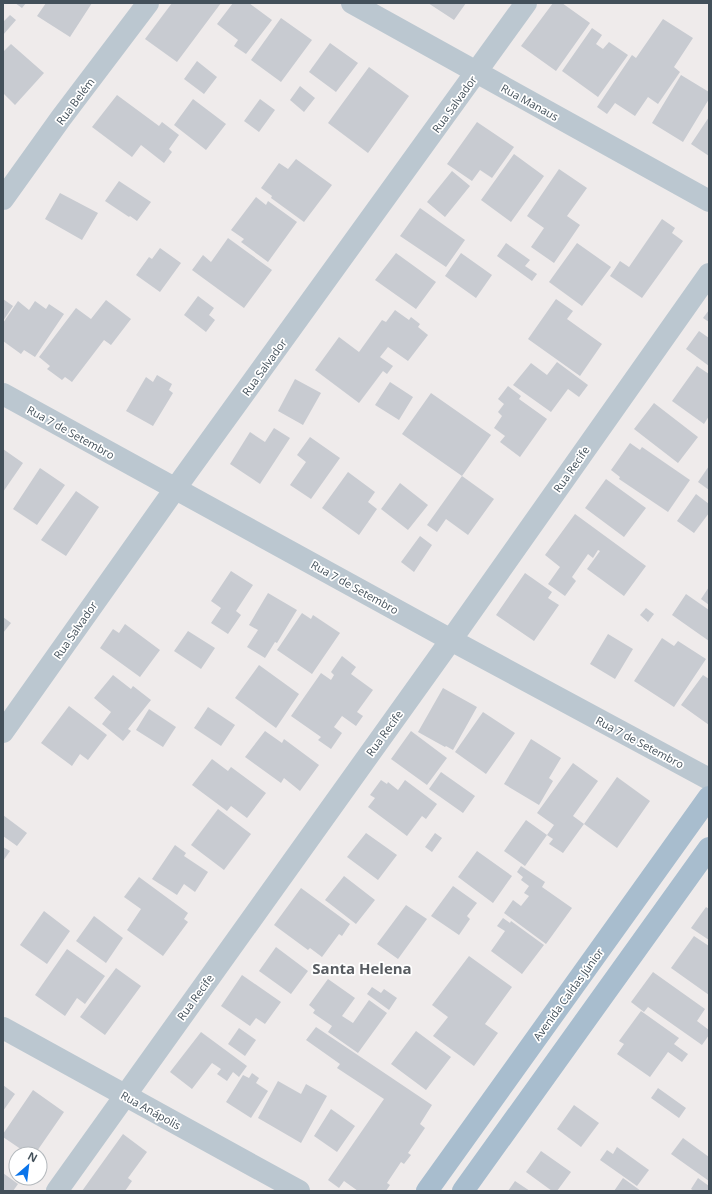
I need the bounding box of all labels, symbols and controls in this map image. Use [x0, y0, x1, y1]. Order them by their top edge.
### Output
street label: Rua Salvador [428, 72, 480, 135]
street label: Rua Belém [52, 75, 98, 127]
street label: Rua Manaus [499, 80, 561, 124]
street label: Rua Salvador [238, 335, 290, 398]
street label: Rua 7 de Setembro [25, 402, 118, 462]
street label: Rua Recife [550, 443, 592, 495]
street label: Rua 7 de Setembro [309, 557, 402, 617]
street label: Rua Salvador [50, 598, 101, 662]
street label: Rua Recife [362, 707, 406, 759]
street label: Rua 7 de Setembro [593, 712, 687, 772]
street label: Avenida Caldas Júnior [529, 944, 607, 1043]
district label: Santa Helena [312, 958, 412, 978]
street label: Rua Recife [173, 971, 217, 1023]
street label: Rua Anápolis [118, 1087, 184, 1133]
north arrow [8, 1146, 48, 1186]
text: N [25, 1148, 40, 1165]

